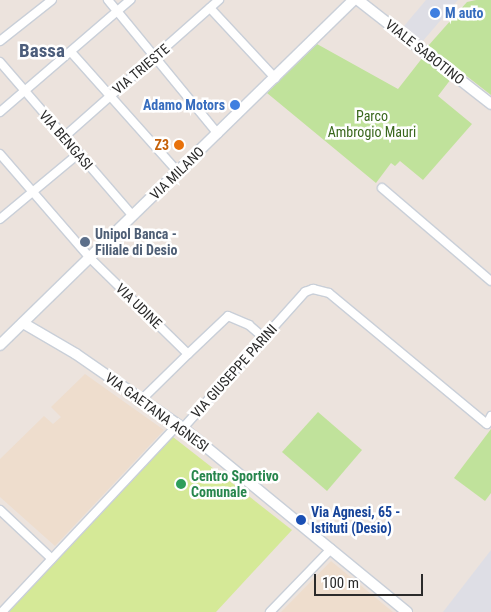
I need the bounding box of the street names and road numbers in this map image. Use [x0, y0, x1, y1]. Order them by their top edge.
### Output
street label: VIALE SABOTINO [382, 16, 468, 88]
street label: VIA TRIESTE [109, 40, 173, 98]
street label: VIA BENGASI [36, 107, 96, 173]
street label: VIA MILANO [146, 143, 208, 203]
street label: VIA UDINE [112, 280, 166, 332]
street label: VIA GIUSEPPE PARINI [188, 321, 280, 421]
street label: VIA GAETANA AGNESI [102, 369, 212, 455]

